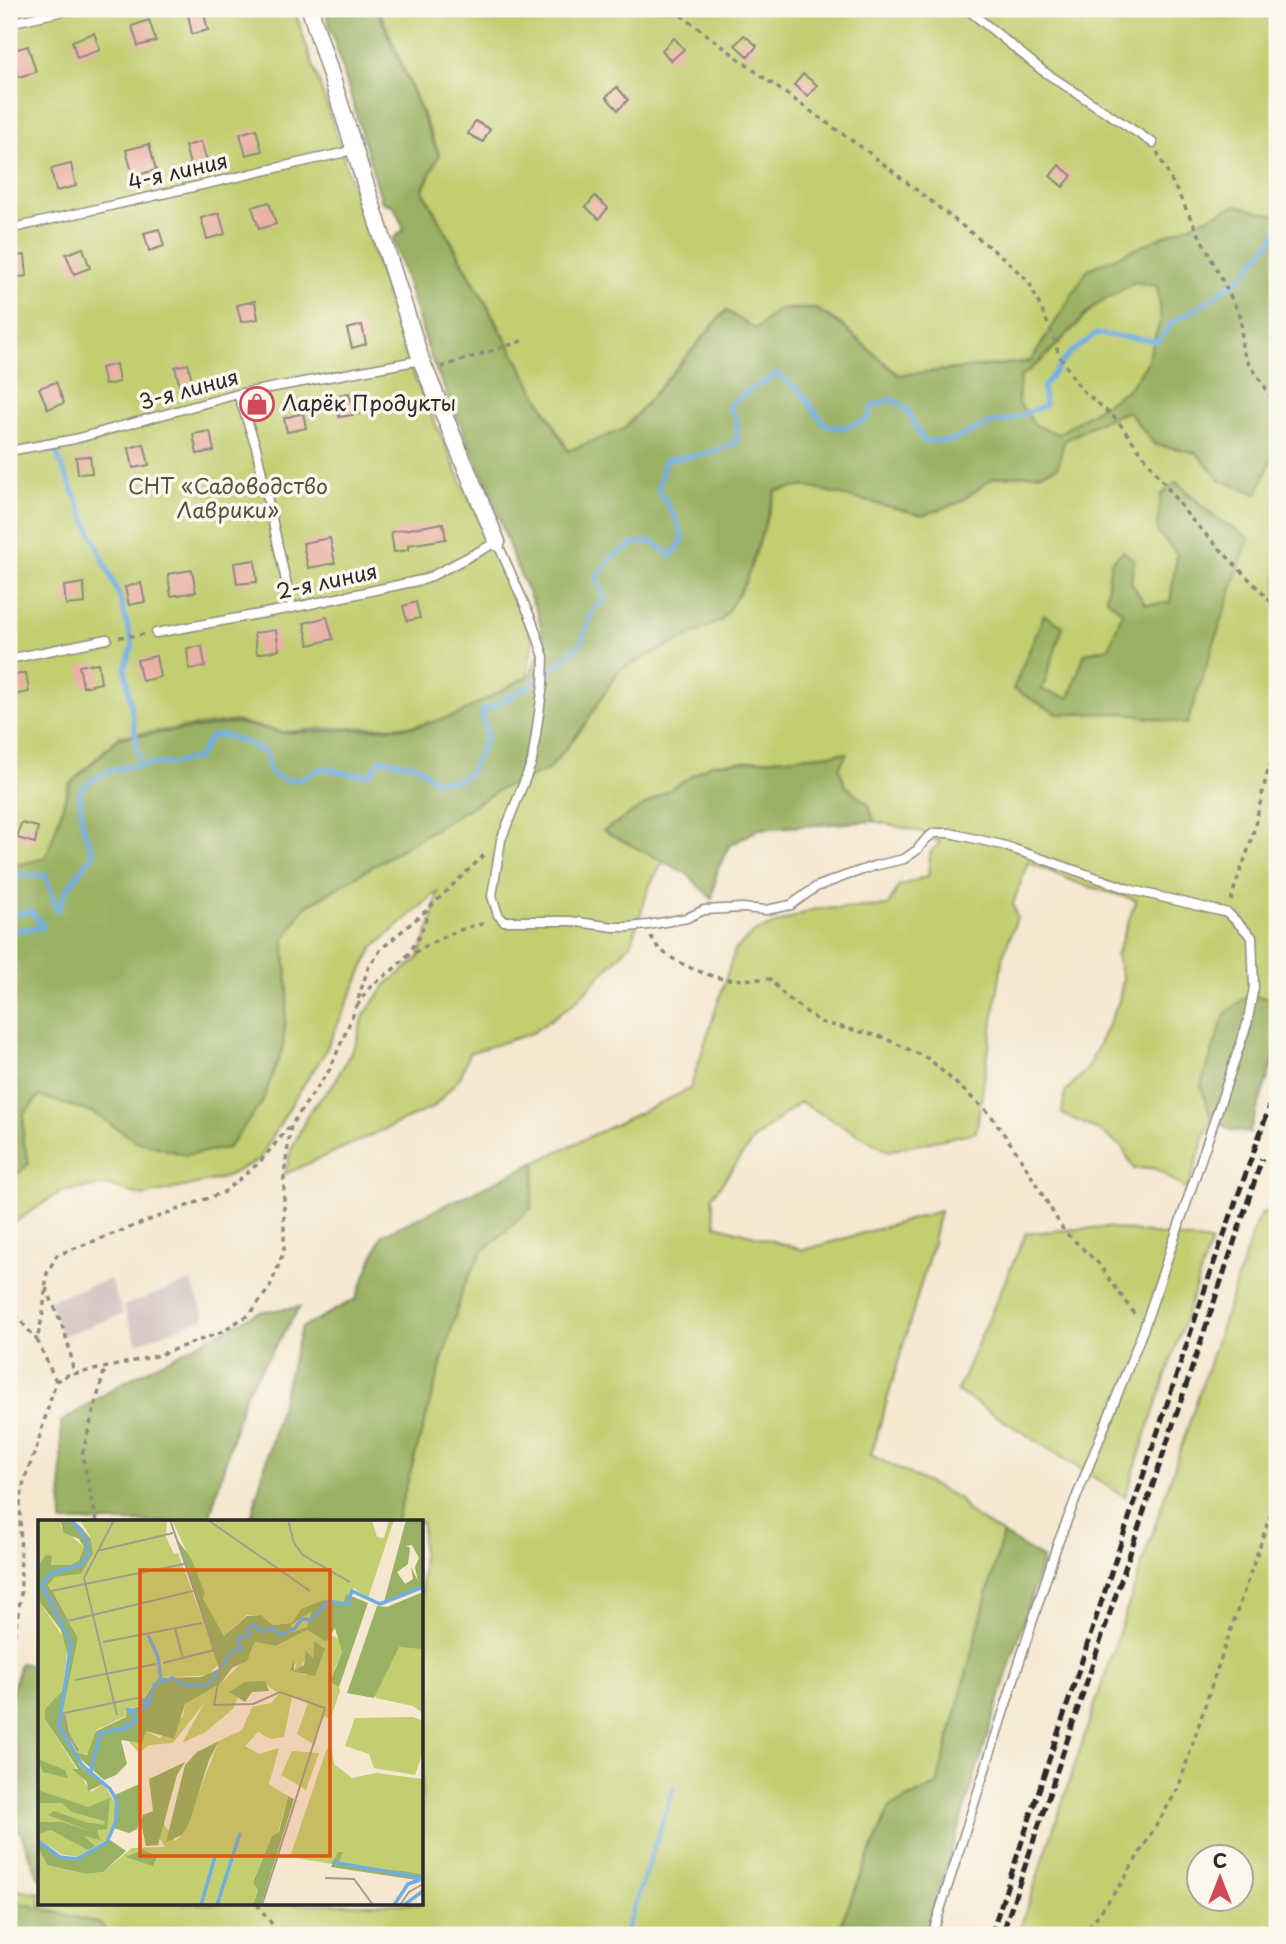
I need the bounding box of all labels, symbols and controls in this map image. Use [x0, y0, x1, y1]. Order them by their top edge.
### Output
street label: 4-я линия [124, 143, 231, 197]
street label: 3-я линия [135, 359, 242, 417]
shop icon: Ларёк Продукты [238, 385, 276, 423]
place label: Ларёк Продукты [282, 386, 456, 418]
park label: СНТ «Садоводство Лаврики» [128, 469, 328, 525]
street label: 2-я линия [273, 554, 380, 606]
inset map [38, 1520, 424, 1906]
north arrow [1184, 1842, 1254, 1912]
text: С [1213, 1846, 1227, 1874]

